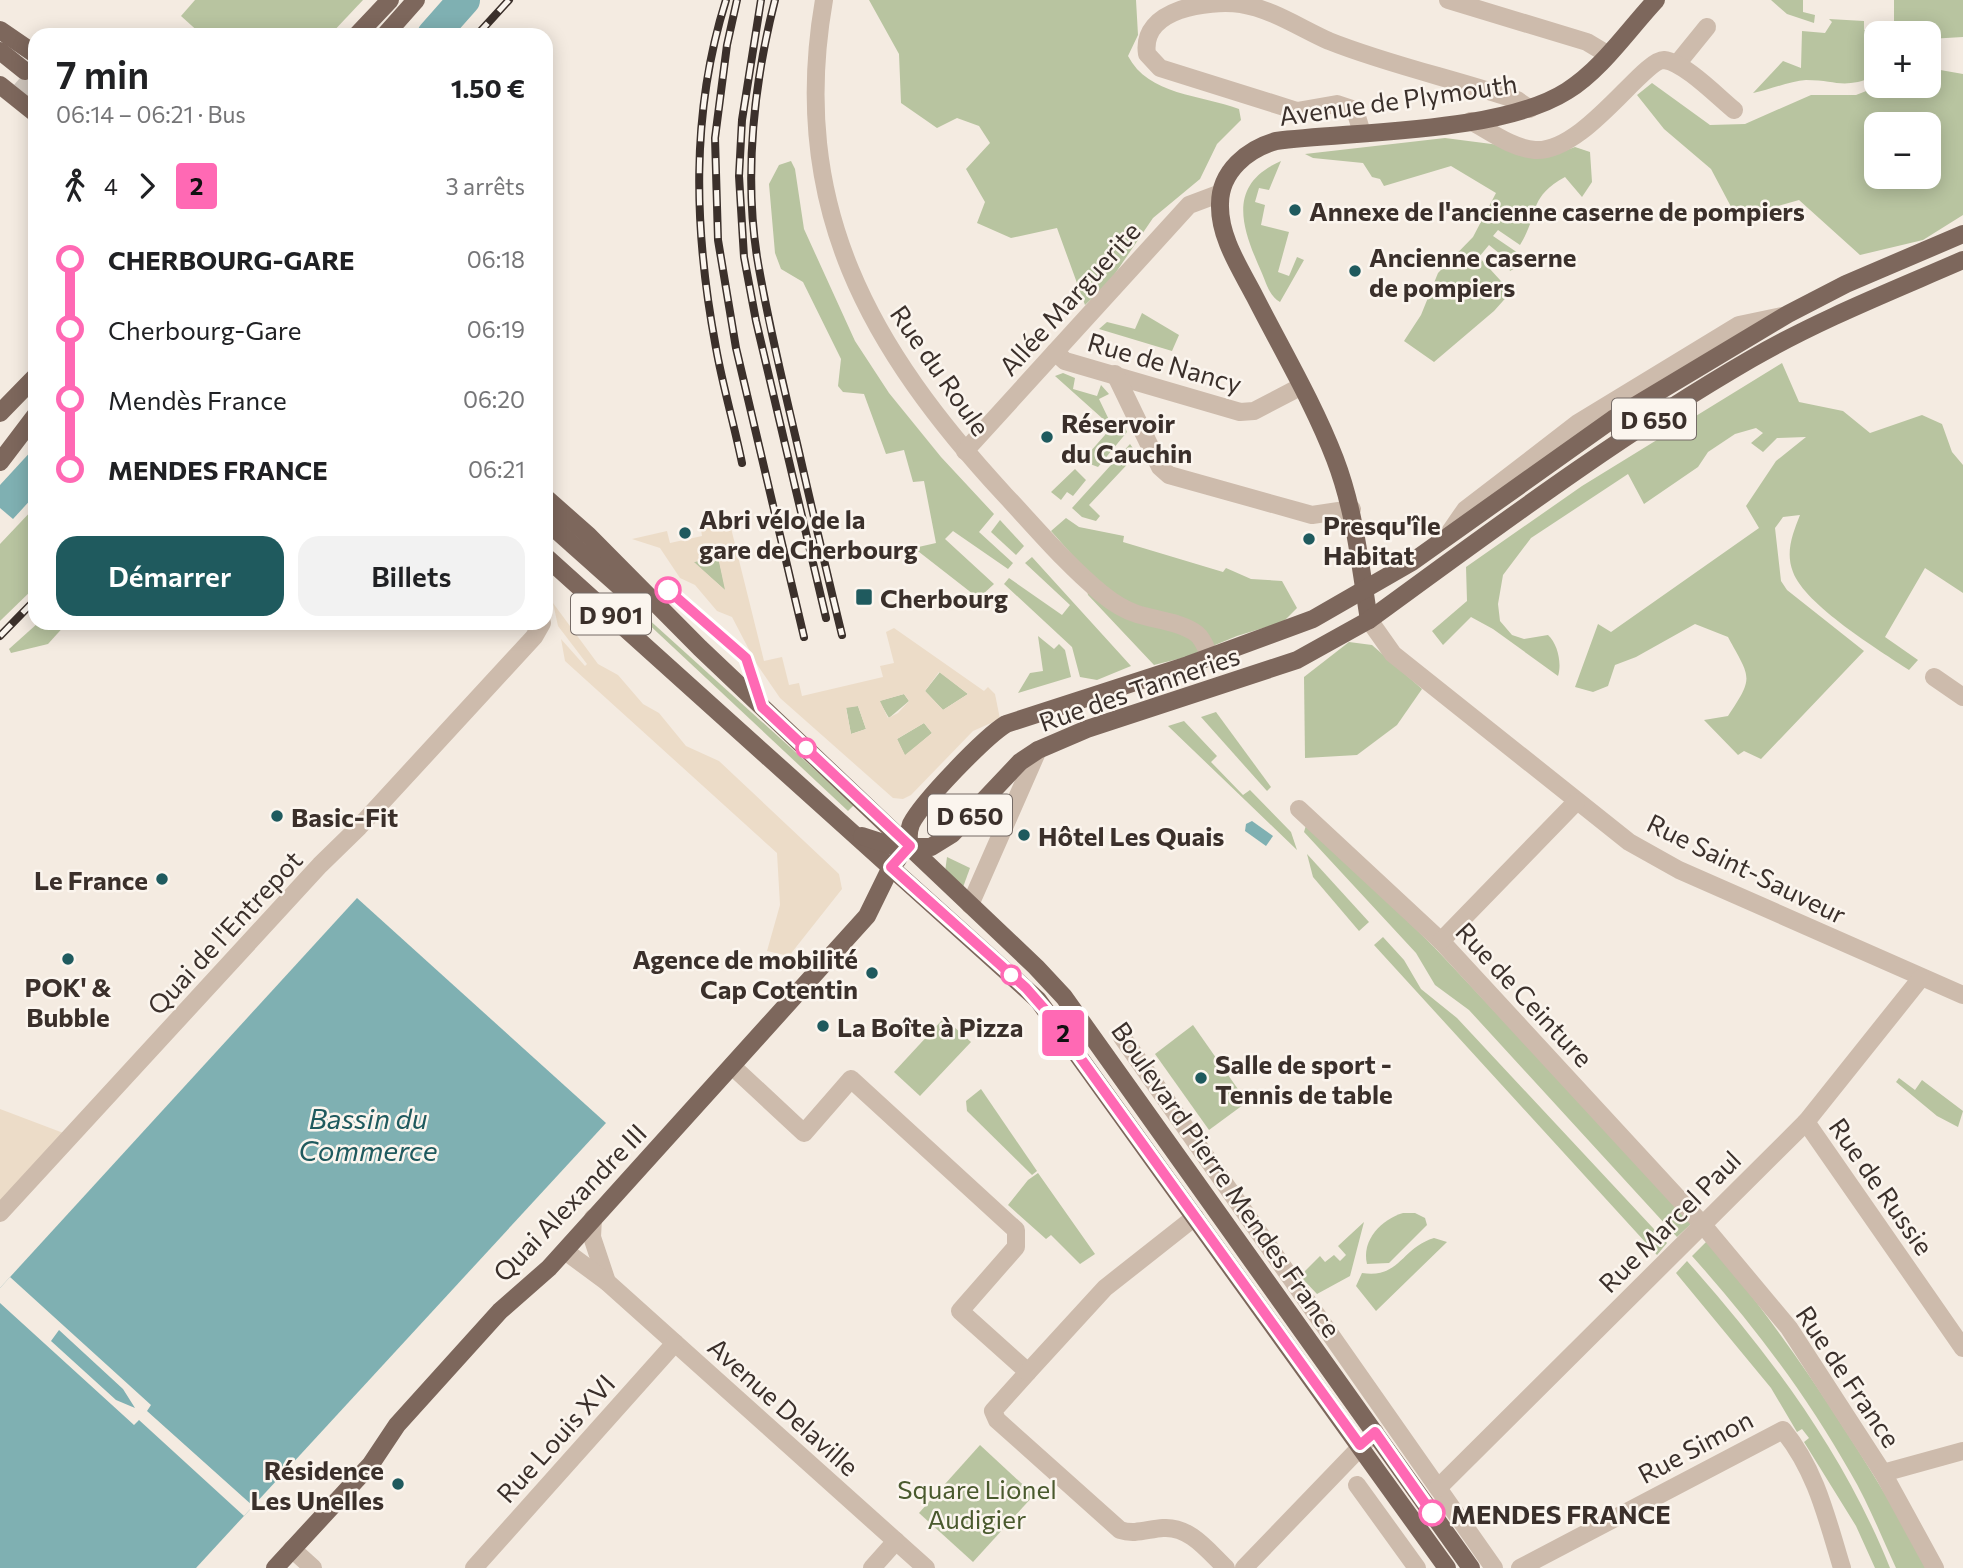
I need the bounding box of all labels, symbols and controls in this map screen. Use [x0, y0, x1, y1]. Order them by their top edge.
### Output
map controls [1864, 21, 1941, 189]
button: + [1864, 21, 1941, 98]
text: 7 min [56, 50, 149, 97]
street label: Avenue de Plymouth [1277, 67, 1519, 131]
text: 1.50 € [451, 72, 525, 103]
text: 06:14 – 06:21 · Bus [56, 100, 246, 128]
button: − [1864, 112, 1941, 189]
icon: walk [56, 167, 94, 205]
icon: forward [128, 167, 166, 205]
text: 2 [190, 171, 203, 200]
text: 4 [104, 172, 118, 200]
text: 3 arrêts [446, 172, 525, 200]
place label: Annexe de l'ancienne caserne de pompiers [1309, 195, 1805, 226]
marker: Annexe de l'ancienne caserne de pompiers [1287, 202, 1303, 218]
street label: Allée Marguerite [992, 215, 1146, 381]
place label: Ancienne caserne de pompiers [1369, 241, 1577, 302]
text: CHERBOURG-GARE [108, 244, 355, 275]
text: 06:18 [467, 245, 525, 273]
marker: Ancienne caserne de pompiers [1347, 263, 1363, 279]
street label: Rue du Roule [885, 299, 997, 441]
text: Cherbourg-Gare [108, 314, 301, 345]
text: 06:19 [467, 315, 525, 343]
street label: Rue de Nancy [1084, 325, 1246, 399]
text: Mendès France [108, 384, 287, 415]
text: 06:20 [463, 385, 525, 413]
road number: D 650 [1612, 398, 1696, 440]
place label: Réservoir du Cauchin [1061, 407, 1192, 468]
marker: Réservoir du Cauchin [1039, 429, 1055, 445]
text: MENDES FRANCE [108, 454, 328, 485]
text: 06:21 [468, 455, 525, 483]
place label: Abri vélo de la gare de Cherbourg [699, 503, 918, 564]
place label: Presqu'île Habitat [1323, 509, 1441, 570]
marker: Abri vélo de la gare de Cherbourg [677, 525, 693, 541]
marker: Presqu'île Habitat [1301, 531, 1317, 547]
button: Démarrer [56, 536, 284, 616]
button: Billets [298, 536, 525, 616]
unlabelled marker [655, 577, 681, 603]
place label: Cherbourg [880, 582, 1008, 613]
marker: Cherbourg [854, 587, 874, 607]
road number: D 901 [571, 594, 651, 634]
street label: Rue des Tanneries [1035, 639, 1243, 737]
unlabelled marker [796, 738, 816, 758]
road number: D 650 [928, 794, 1012, 836]
place label: Basic-Fit [291, 801, 398, 832]
street label: Rue Saint-Sauveur [1642, 806, 1852, 930]
marker: Basic-Fit [269, 808, 285, 824]
place label: Hôtel Les Quais [1038, 820, 1224, 851]
marker: Hôtel Les Quais [1016, 827, 1032, 843]
street label: Quai de l'Entrepot [140, 844, 308, 1020]
place label: Le France [34, 864, 148, 895]
marker: Le France [154, 871, 170, 887]
street label: Rue de Ceinture [1450, 915, 1600, 1073]
place label: Agence de mobilité Cap Cotentin [632, 943, 858, 1004]
marker: POK' & Bubble [60, 951, 76, 967]
marker: Agence de mobilité Cap Cotentin [864, 965, 880, 981]
unlabelled marker [1001, 965, 1021, 985]
place label: POK' & Bubble [25, 971, 112, 1032]
line badge: 2 [1040, 1010, 1086, 1056]
place label: La Boîte à Pizza [837, 1011, 1023, 1042]
street label: Boulevard Pierre Mendes France [1106, 1015, 1348, 1343]
marker: La Boîte à Pizza [815, 1018, 831, 1034]
text: 2 [1056, 1018, 1070, 1047]
place label: Salle de sport - Tennis de table [1215, 1048, 1393, 1109]
marker: Salle de sport - Tennis de table [1193, 1070, 1209, 1086]
water label: Bassin du Commerce [299, 1101, 438, 1167]
street label: Rue de Russie [1823, 1112, 1941, 1260]
street label: Quai Alexandre III [486, 1117, 652, 1287]
street label: Rue Marcel Paul [1592, 1144, 1746, 1298]
street label: Rue de France [1790, 1299, 1908, 1453]
street label: Avenue Delaville [703, 1330, 865, 1482]
street label: Rue Louis XVI [489, 1368, 621, 1508]
street label: Rue Simon [1632, 1403, 1758, 1489]
place label: Résidence Les Unelles [250, 1454, 384, 1515]
park label: Square Lionel Audigier [897, 1473, 1057, 1534]
marker: Résidence Les Unelles [390, 1476, 406, 1492]
place label: MENDES FRANCE [1451, 1498, 1671, 1529]
marker: MENDES FRANCE [1419, 1500, 1445, 1526]

